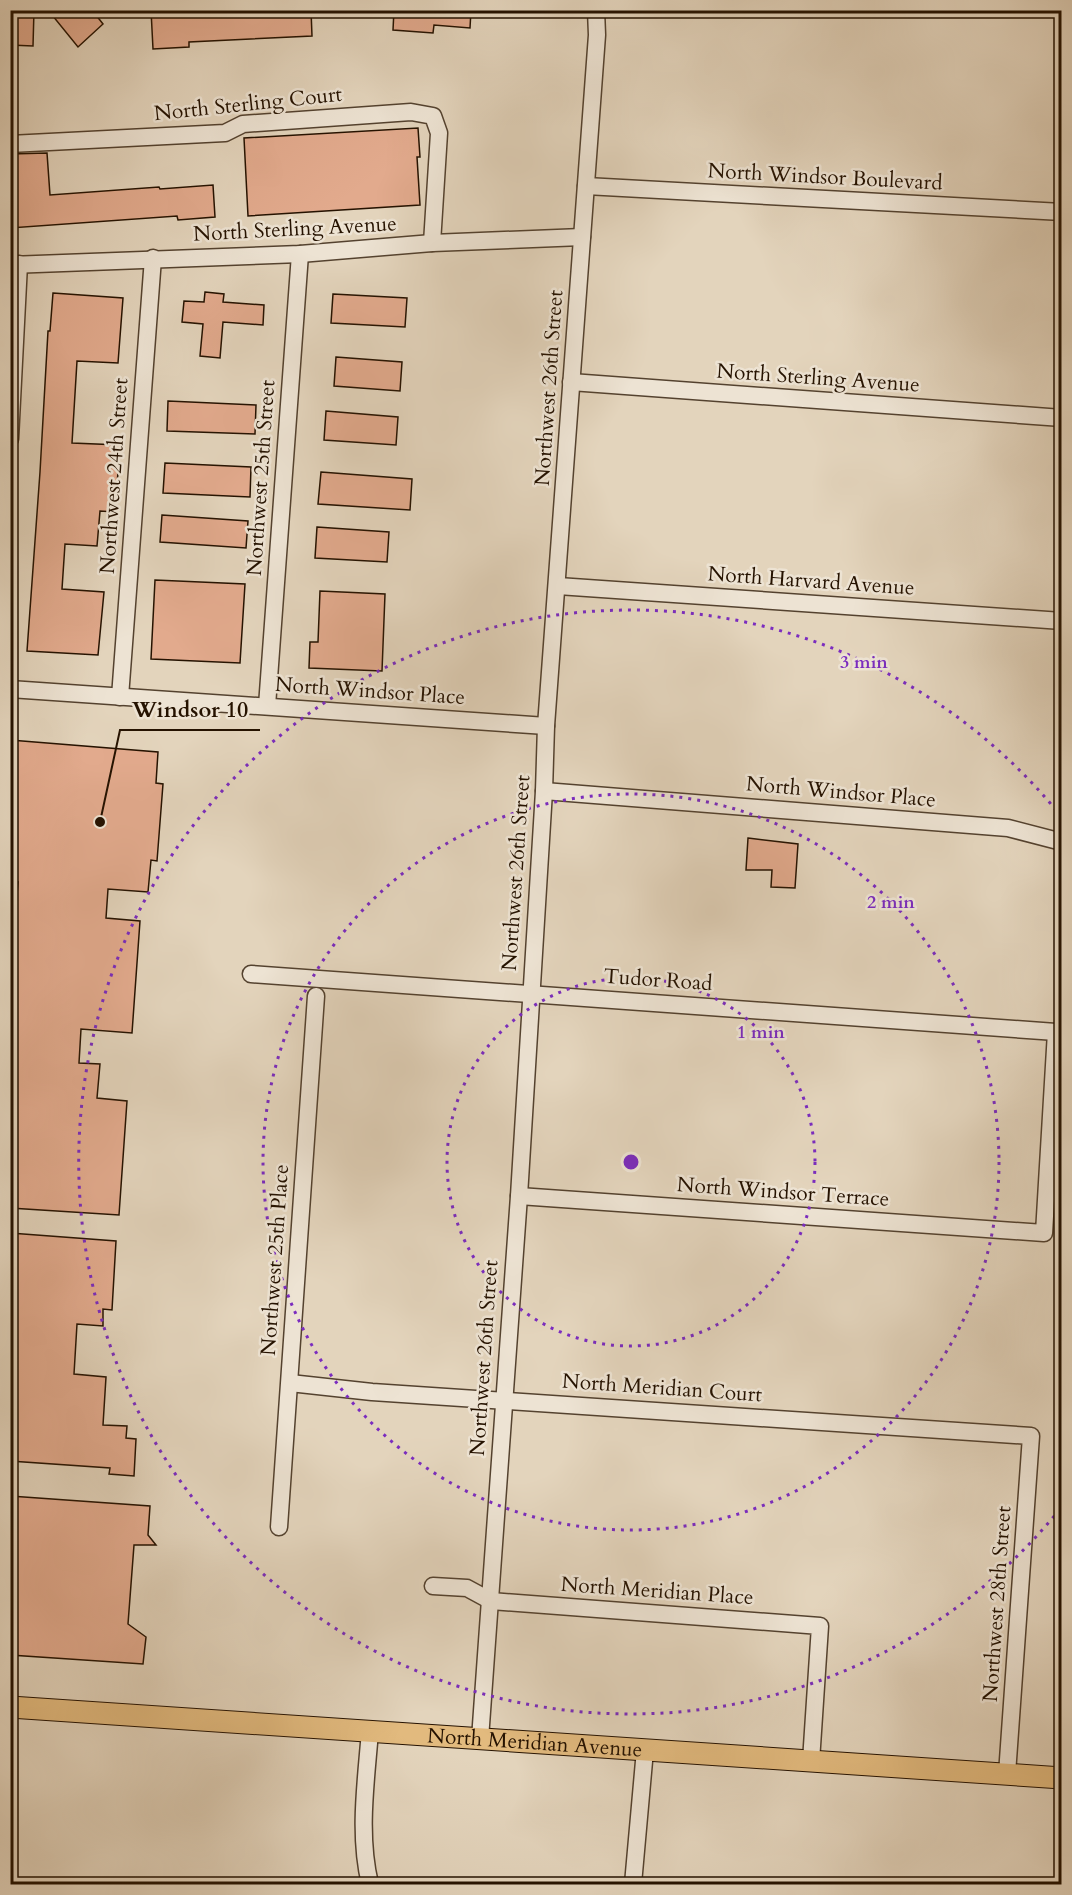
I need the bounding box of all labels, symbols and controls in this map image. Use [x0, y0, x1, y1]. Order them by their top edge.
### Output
street label: North Sterling Court [153, 80, 344, 128]
street label: North Windsor Boulevard [707, 156, 943, 198]
street label: North Sterling Avenue [192, 209, 398, 249]
street label: Northwest 26th Street [528, 289, 570, 487]
street label: North Sterling Avenue [715, 356, 921, 400]
street label: Northwest 24th Street [93, 377, 135, 575]
street label: Northwest 25th Street [240, 379, 282, 577]
street label: North Harvard Avenue [707, 559, 915, 603]
text: 3 min [840, 650, 888, 675]
street label: North Windsor Place [274, 670, 466, 712]
callout: Windsor 10 [120, 690, 260, 730]
text: Windsor 10 [131, 695, 248, 725]
street label: North Windsor Place [745, 769, 937, 815]
street label: Northwest 26th Street [495, 774, 537, 972]
text: 2 min [867, 890, 915, 915]
street label: Tudor Road [603, 962, 713, 998]
text: 1 min [737, 1020, 785, 1045]
centre of rings [621, 1152, 641, 1172]
street label: Northwest 25th Place [254, 1163, 296, 1357]
street label: North Windsor Terrace [676, 1170, 890, 1214]
street label: Northwest 26th Street [463, 1259, 505, 1457]
street label: North Meridian Court [561, 1367, 763, 1409]
street label: Northwest 28th Street [976, 1505, 1018, 1703]
street label: North Meridian Place [560, 1570, 754, 1612]
street label: North Meridian Avenue [426, 1721, 643, 1764]

